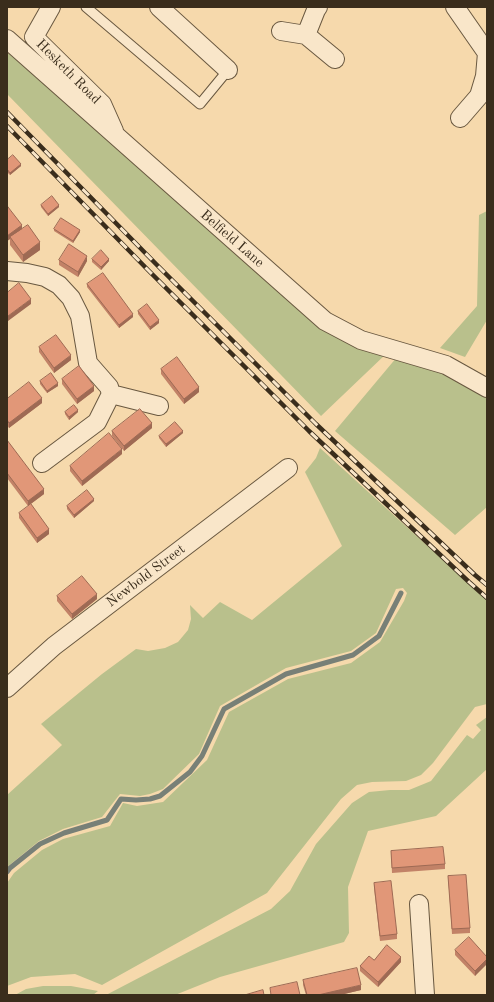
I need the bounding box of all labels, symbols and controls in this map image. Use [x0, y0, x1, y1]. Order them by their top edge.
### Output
street label: Hesketh Road [32, 36, 104, 108]
street label: Belfield Lane [197, 207, 267, 271]
street label: Newbold Street [103, 541, 189, 611]

